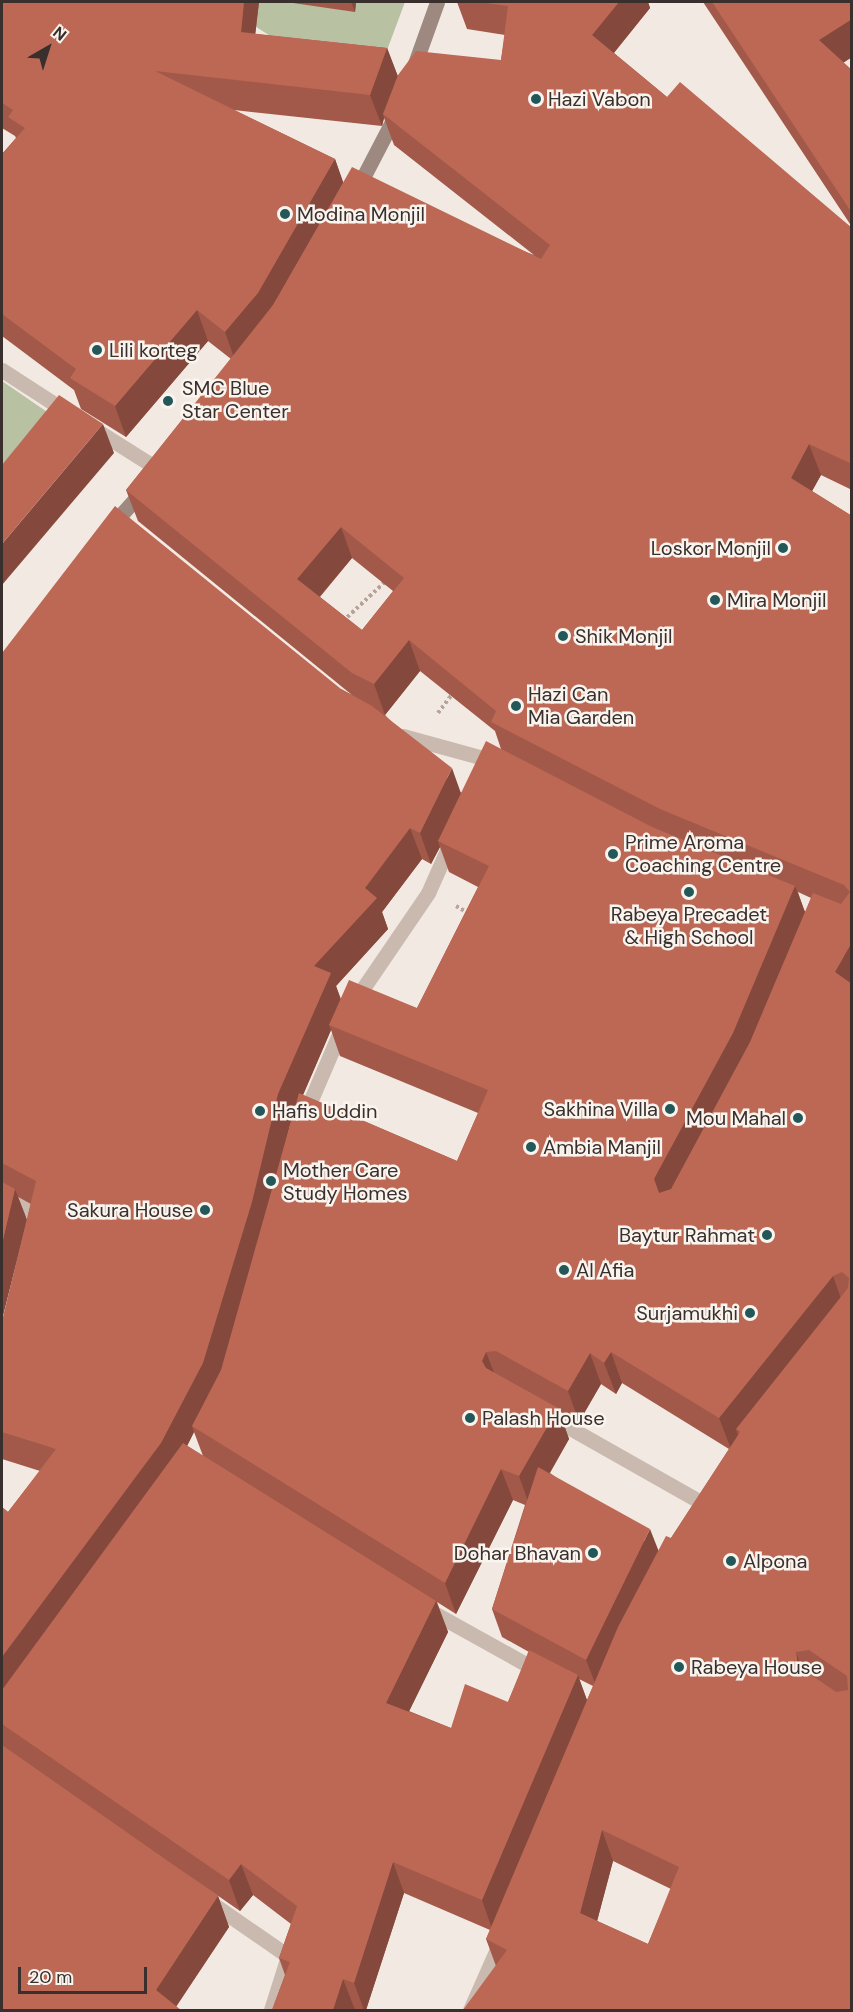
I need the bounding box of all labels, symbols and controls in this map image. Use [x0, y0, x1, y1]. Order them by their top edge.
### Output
north arrow [18, 18, 78, 78]
text: N [48, 22, 71, 45]
place label: Hazi Vabon [548, 87, 651, 111]
marker: Hazi Vabon [529, 92, 543, 106]
place label: Modina Monjil [297, 202, 425, 226]
marker: Modina Monjil [278, 207, 292, 221]
place label: Lili korteg [109, 338, 198, 362]
marker: Lili korteg [90, 343, 104, 357]
place label: SMC Blue Star Center [182, 377, 289, 424]
marker: SMC Blue Star Center [159, 392, 177, 410]
place label: Loskor Monjil [651, 536, 771, 560]
marker: Loskor Monjil [776, 541, 790, 555]
place label: Mira Monjil [727, 588, 826, 612]
marker: Mira Monjil [708, 593, 722, 607]
place label: Shik Monjil [575, 624, 673, 648]
marker: Shik Monjil [556, 629, 570, 643]
place label: Hazi Can Mia Garden [528, 682, 634, 729]
marker: Hazi Can Mia Garden [509, 699, 523, 713]
place label: Prime Aroma Coaching Centre [625, 831, 781, 878]
marker: Prime Aroma Coaching Centre [606, 847, 620, 861]
marker: Rabeya Precadet & High School [682, 885, 696, 899]
place label: Rabeya Precadet & High School [611, 902, 767, 949]
place label: Sakhina Villa [543, 1097, 658, 1121]
place label: Hafis Uddin [272, 1099, 378, 1123]
marker: Sakhina Villa [663, 1102, 677, 1116]
marker: Hafis Uddin [253, 1104, 267, 1118]
place label: Mou Mahal [686, 1106, 786, 1130]
marker: Mou Mahal [791, 1111, 805, 1125]
place label: Ambia Manjil [543, 1135, 661, 1159]
marker: Ambia Manjil [524, 1140, 538, 1154]
place label: Mother Care Study Homes [283, 1158, 408, 1205]
marker: Mother Care Study Homes [264, 1174, 278, 1188]
place label: Sakura House [67, 1198, 193, 1222]
marker: Sakura House [198, 1203, 212, 1217]
place label: Baytur Rahmat [619, 1223, 755, 1247]
marker: Baytur Rahmat [760, 1228, 774, 1242]
place label: Al Afia [576, 1258, 634, 1282]
marker: Al Afia [557, 1263, 571, 1277]
place label: Surjamukhi [636, 1301, 738, 1325]
marker: Surjamukhi [743, 1306, 757, 1320]
place label: Palash House [482, 1406, 605, 1430]
marker: Palash House [463, 1411, 477, 1425]
place label: Dohar Bhavan [454, 1541, 581, 1565]
marker: Dohar Bhavan [586, 1546, 600, 1560]
place label: Alpona [743, 1549, 807, 1573]
marker: Alpona [724, 1554, 738, 1568]
place label: Rabeya House [691, 1655, 822, 1679]
marker: Rabeya House [672, 1660, 686, 1674]
scale bar [21, 1955, 150, 1993]
text: 20 m [29, 1965, 72, 1989]

